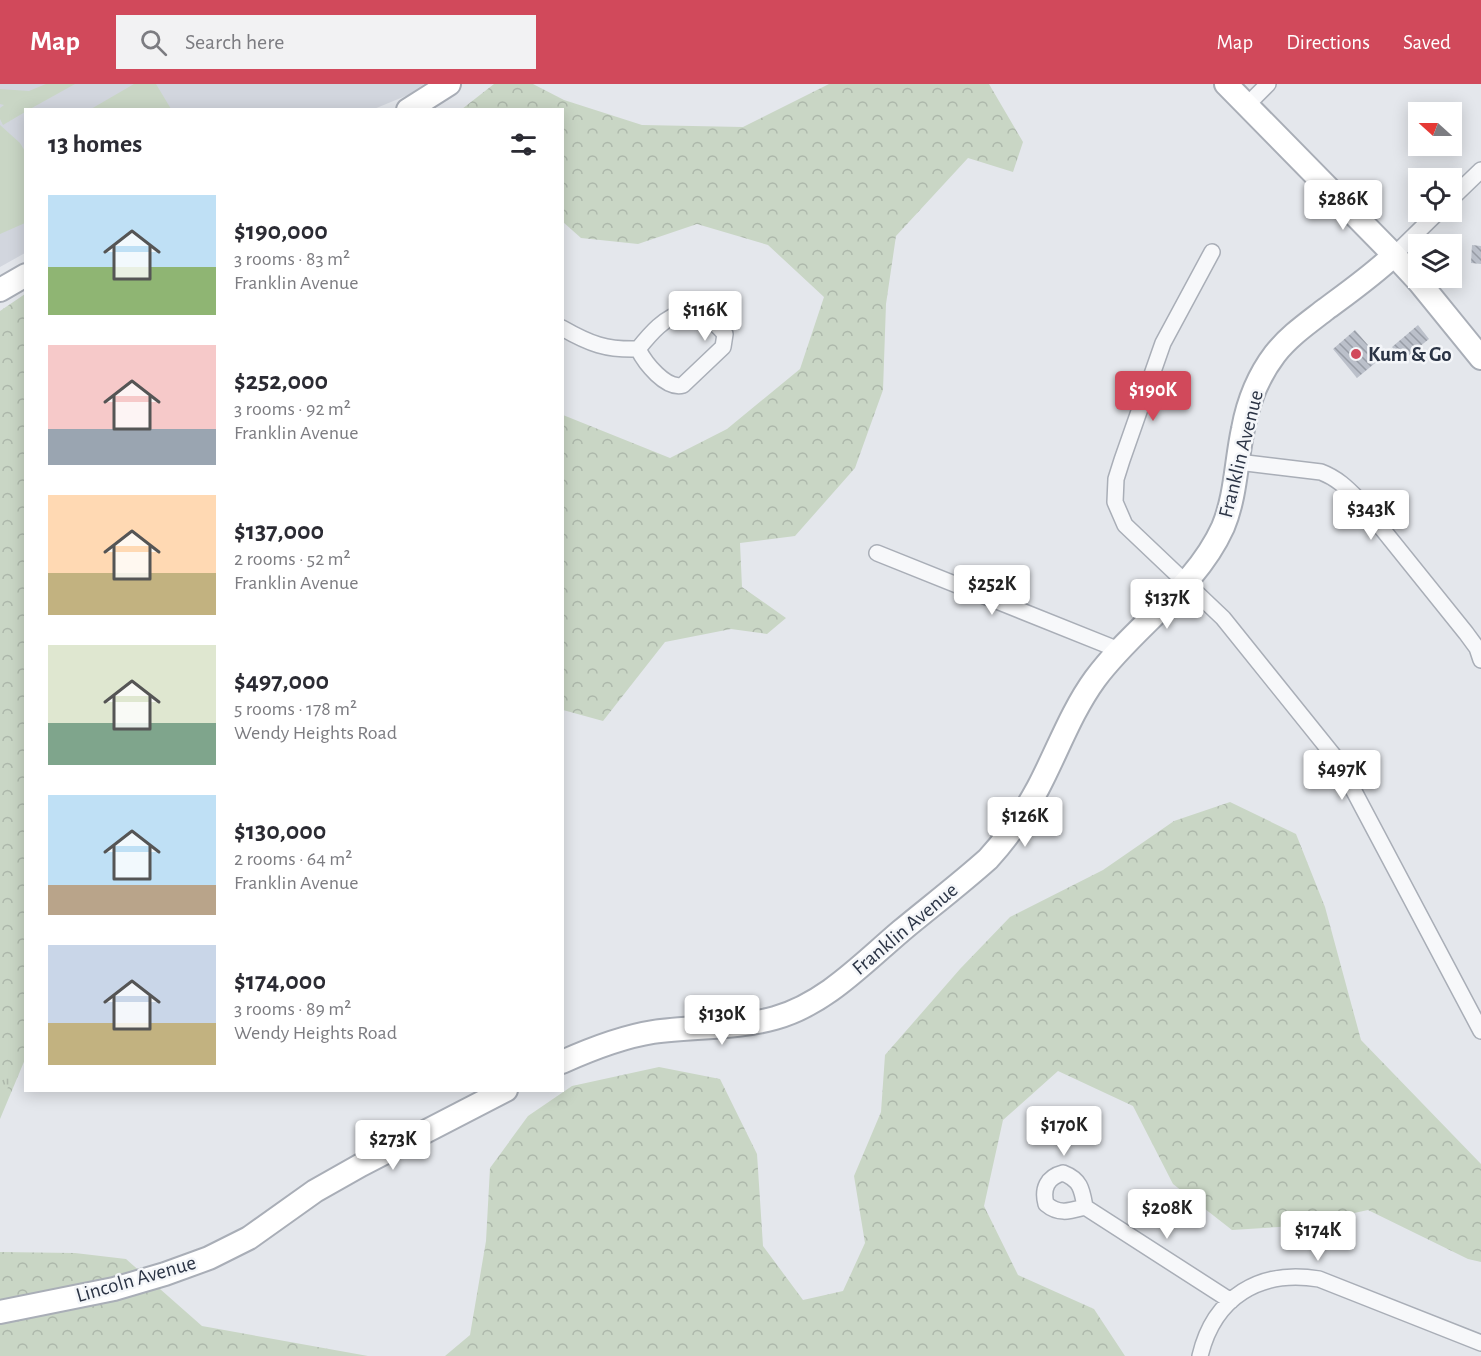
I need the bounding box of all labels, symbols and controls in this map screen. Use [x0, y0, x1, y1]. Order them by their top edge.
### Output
search box [116, 15, 536, 69]
icon: search [137, 26, 170, 59]
text: Map [30, 28, 80, 56]
text: Search here [185, 31, 284, 53]
text: Map [1217, 32, 1253, 53]
text: Directions [1286, 32, 1370, 53]
text: Saved [1403, 32, 1451, 53]
north arrow [1408, 102, 1462, 156]
map controls [1408, 102, 1462, 288]
icon: filters [507, 128, 540, 161]
text: 13 homes [48, 131, 142, 157]
button: locate [1408, 168, 1462, 222]
pin: $286K [1301, 180, 1385, 231]
text: $286K [1318, 189, 1368, 209]
text: $190,000 [234, 218, 328, 244]
icon: home [96, 219, 168, 291]
button: layers [1408, 234, 1462, 288]
text: 3 rooms · 83 m² [234, 249, 350, 269]
text: Franklin Avenue [234, 273, 358, 293]
pin: $116K [663, 291, 747, 342]
text: $116K [683, 300, 727, 320]
place label: Kum & Go [1368, 344, 1452, 365]
marker: Kum & Go [1349, 347, 1363, 361]
text: $252,000 [234, 368, 328, 394]
icon: home [96, 369, 168, 441]
pin: $190K [1111, 371, 1195, 422]
text: $190K [1129, 380, 1177, 400]
street label: Franklin Avenue [1215, 388, 1267, 520]
text: 3 rooms · 92 m² [234, 399, 351, 419]
text: Franklin Avenue [234, 423, 358, 443]
pin: $343K [1329, 490, 1413, 541]
text: $343K [1347, 499, 1395, 519]
text: $137,000 [234, 518, 324, 544]
icon: home [96, 519, 168, 591]
text: 2 rooms · 52 m² [234, 549, 351, 569]
pin: $252K [950, 565, 1034, 616]
text: Franklin Avenue [234, 573, 358, 593]
text: $252K [968, 574, 1016, 594]
pin: $137K [1125, 579, 1209, 630]
text: $137K [1144, 588, 1190, 608]
text: $497,000 [234, 668, 329, 694]
icon: home [96, 669, 168, 741]
text: 5 rooms · 178 m² [234, 699, 357, 719]
text: Wendy Heights Road [234, 723, 397, 743]
pin: $497K [1300, 750, 1384, 801]
text: $497K [1317, 759, 1367, 779]
pin: $126K [983, 797, 1067, 848]
text: $126K [1002, 806, 1048, 826]
text: $130,000 [234, 818, 326, 844]
icon: home [96, 819, 168, 891]
text: 2 rooms · 64 m² [234, 849, 352, 869]
text: Franklin Avenue [234, 873, 358, 893]
street label: Franklin Avenue [848, 879, 962, 979]
text: $174,000 [234, 968, 326, 994]
icon: home [96, 969, 168, 1041]
pin: $130K [680, 995, 764, 1046]
text: 3 rooms · 89 m² [234, 999, 351, 1019]
text: $130K [699, 1004, 745, 1024]
text: Wendy Heights Road [234, 1023, 397, 1043]
pin: $170K [1022, 1106, 1106, 1157]
text: $170K [1041, 1115, 1087, 1135]
pin: $273K [351, 1120, 435, 1171]
text: $273K [369, 1129, 417, 1149]
pin: $208K [1125, 1189, 1209, 1240]
text: $208K [1142, 1198, 1192, 1218]
pin: $174K [1276, 1211, 1360, 1262]
text: $174K [1295, 1220, 1341, 1240]
street label: Lincoln Avenue [74, 1252, 198, 1306]

